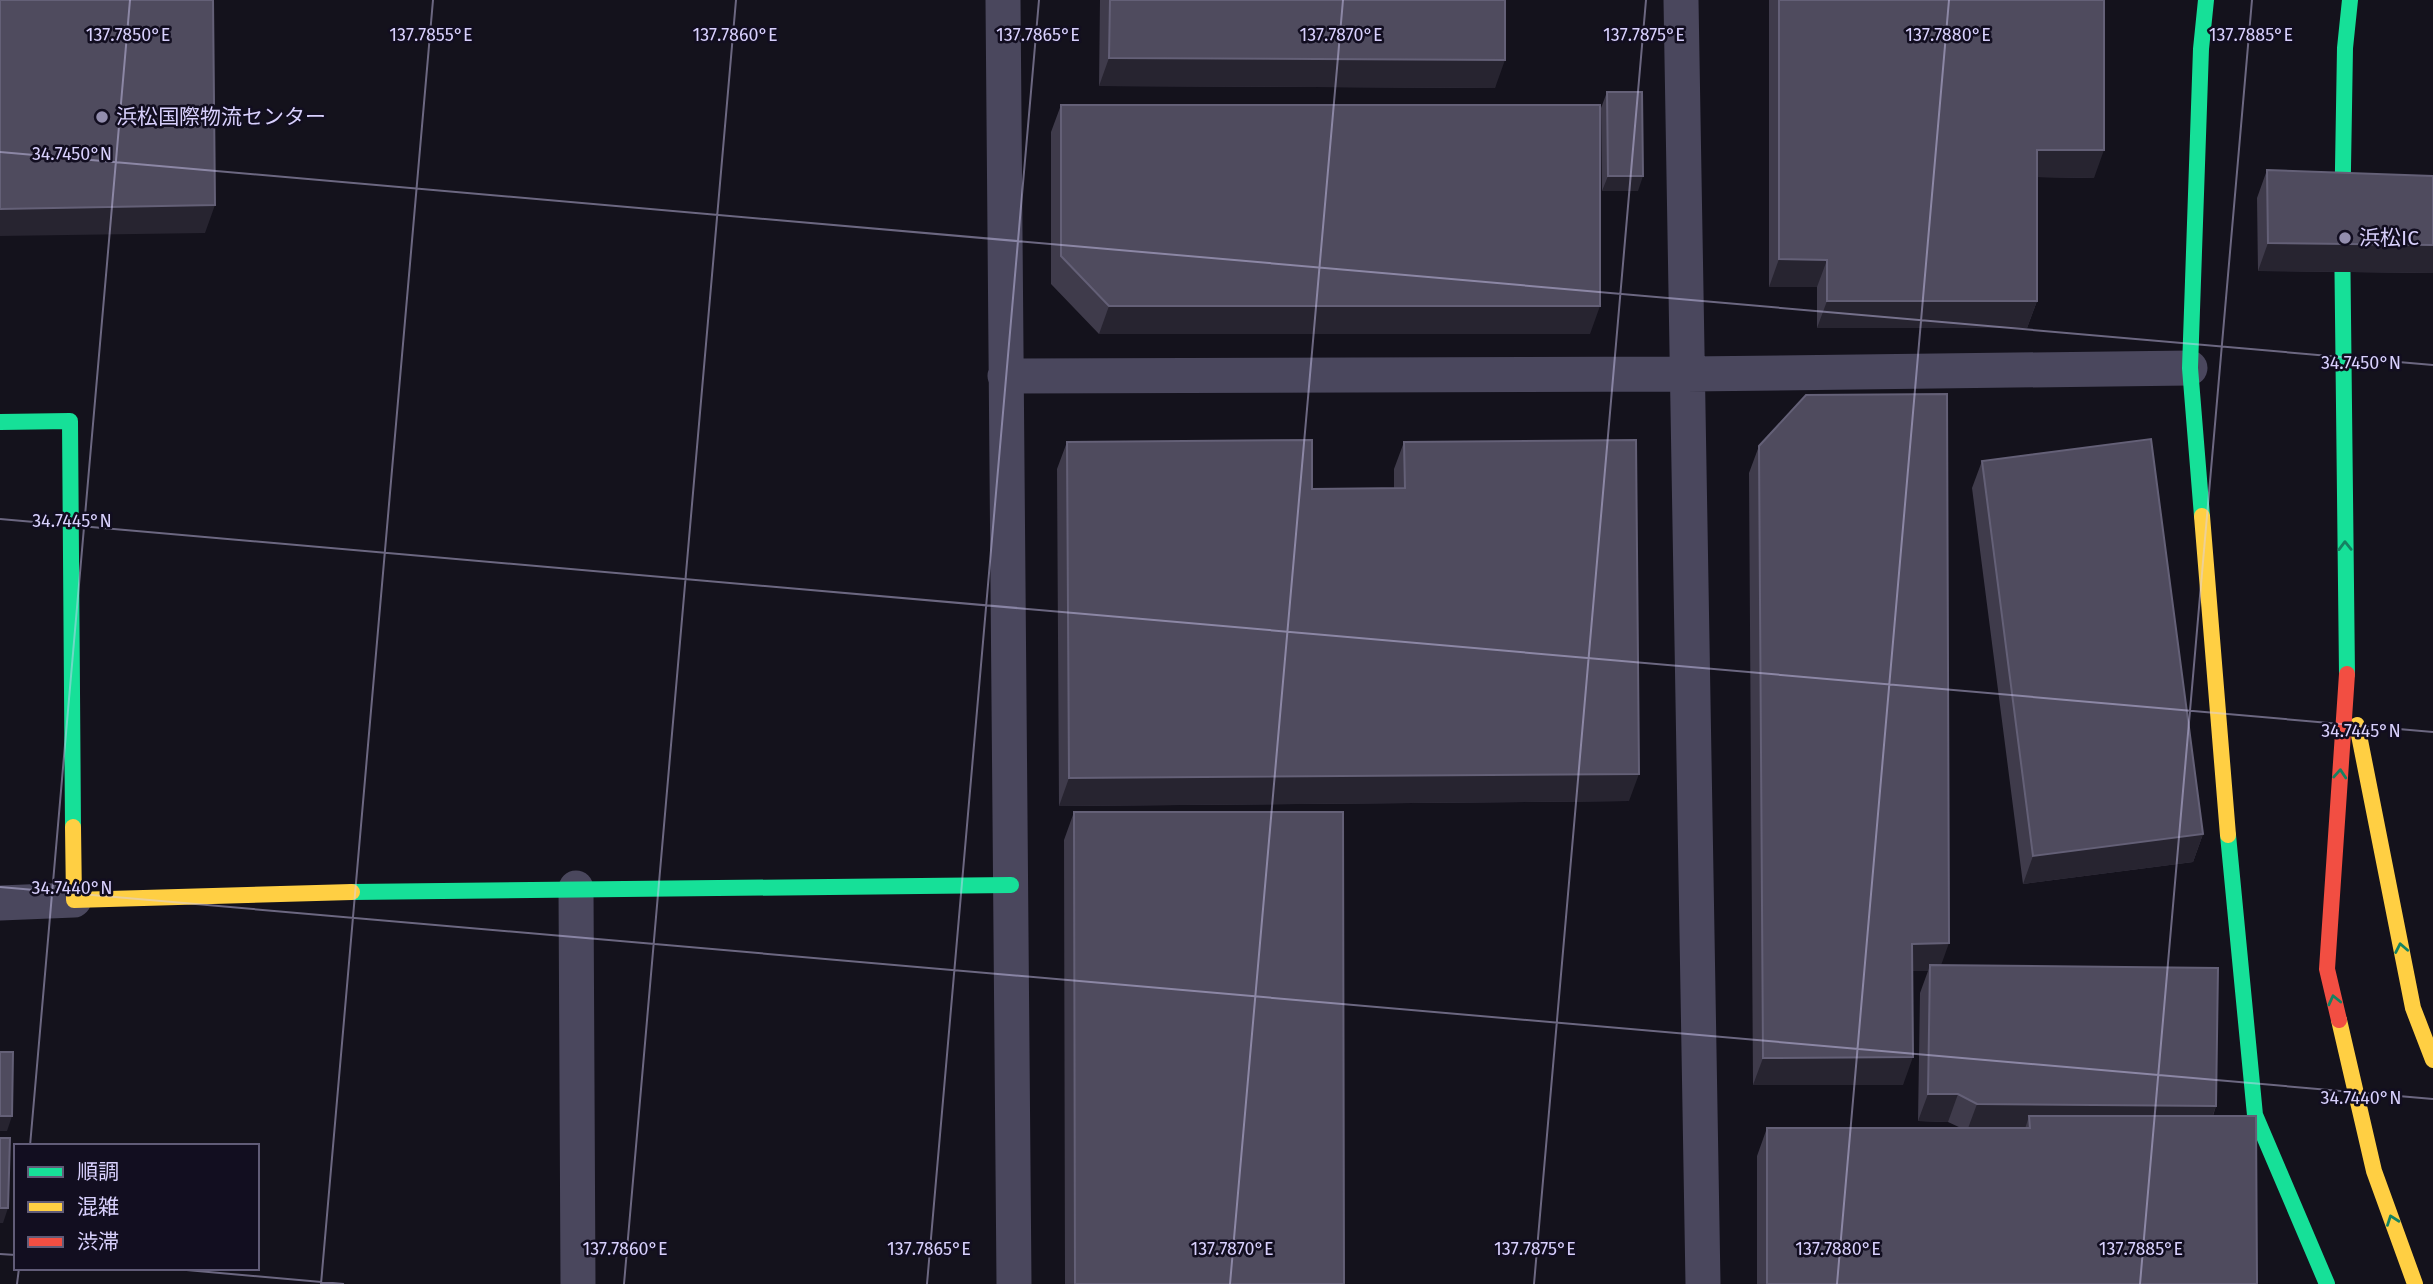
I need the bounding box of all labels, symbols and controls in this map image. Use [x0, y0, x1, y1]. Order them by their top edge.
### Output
text: 137.7850°E [86, 24, 170, 46]
text: 137.7855°E [389, 24, 473, 46]
text: 137.7860°E [692, 24, 778, 46]
text: 137.7865°E [996, 24, 1080, 46]
text: 137.7870°E [1299, 24, 1383, 46]
text: 137.7875°E [1603, 24, 1685, 46]
text: 137.7880°E [1905, 24, 1991, 46]
text: 137.7885°E [2209, 24, 2293, 46]
place label: 浜松国際物流センター [116, 104, 326, 130]
marker: 浜松国際物流センター [94, 109, 110, 125]
text: 34.7450°N [32, 143, 112, 165]
place label: 浜松IC [2359, 225, 2419, 251]
marker: 浜松IC [2337, 230, 2353, 246]
text: 34.7450°N [2321, 352, 2401, 374]
text: 34.7445°N [32, 510, 112, 532]
one-way arrow [2337, 541, 2353, 551]
text: 34.7445°N [2321, 720, 2401, 742]
one-way arrow [2332, 768, 2347, 779]
text: 34.7440°N [32, 877, 112, 899]
one-way arrow [2395, 942, 2410, 954]
one-way arrow [2328, 994, 2342, 1006]
text: 34.7440°N [2321, 1087, 2401, 1109]
legend [14, 1144, 259, 1270]
text: 順調 [77, 1159, 119, 1185]
text: 混雑 [77, 1194, 119, 1220]
one-way arrow [2386, 1214, 2400, 1226]
text: 渋滞 [77, 1229, 119, 1255]
text: 137.7860°E [582, 1238, 668, 1260]
text: 137.7865°E [887, 1238, 971, 1260]
text: 137.7870°E [1190, 1238, 1274, 1260]
text: 137.7875°E [1494, 1238, 1576, 1260]
text: 137.7880°E [1795, 1238, 1881, 1260]
text: 137.7885°E [2099, 1238, 2183, 1260]

